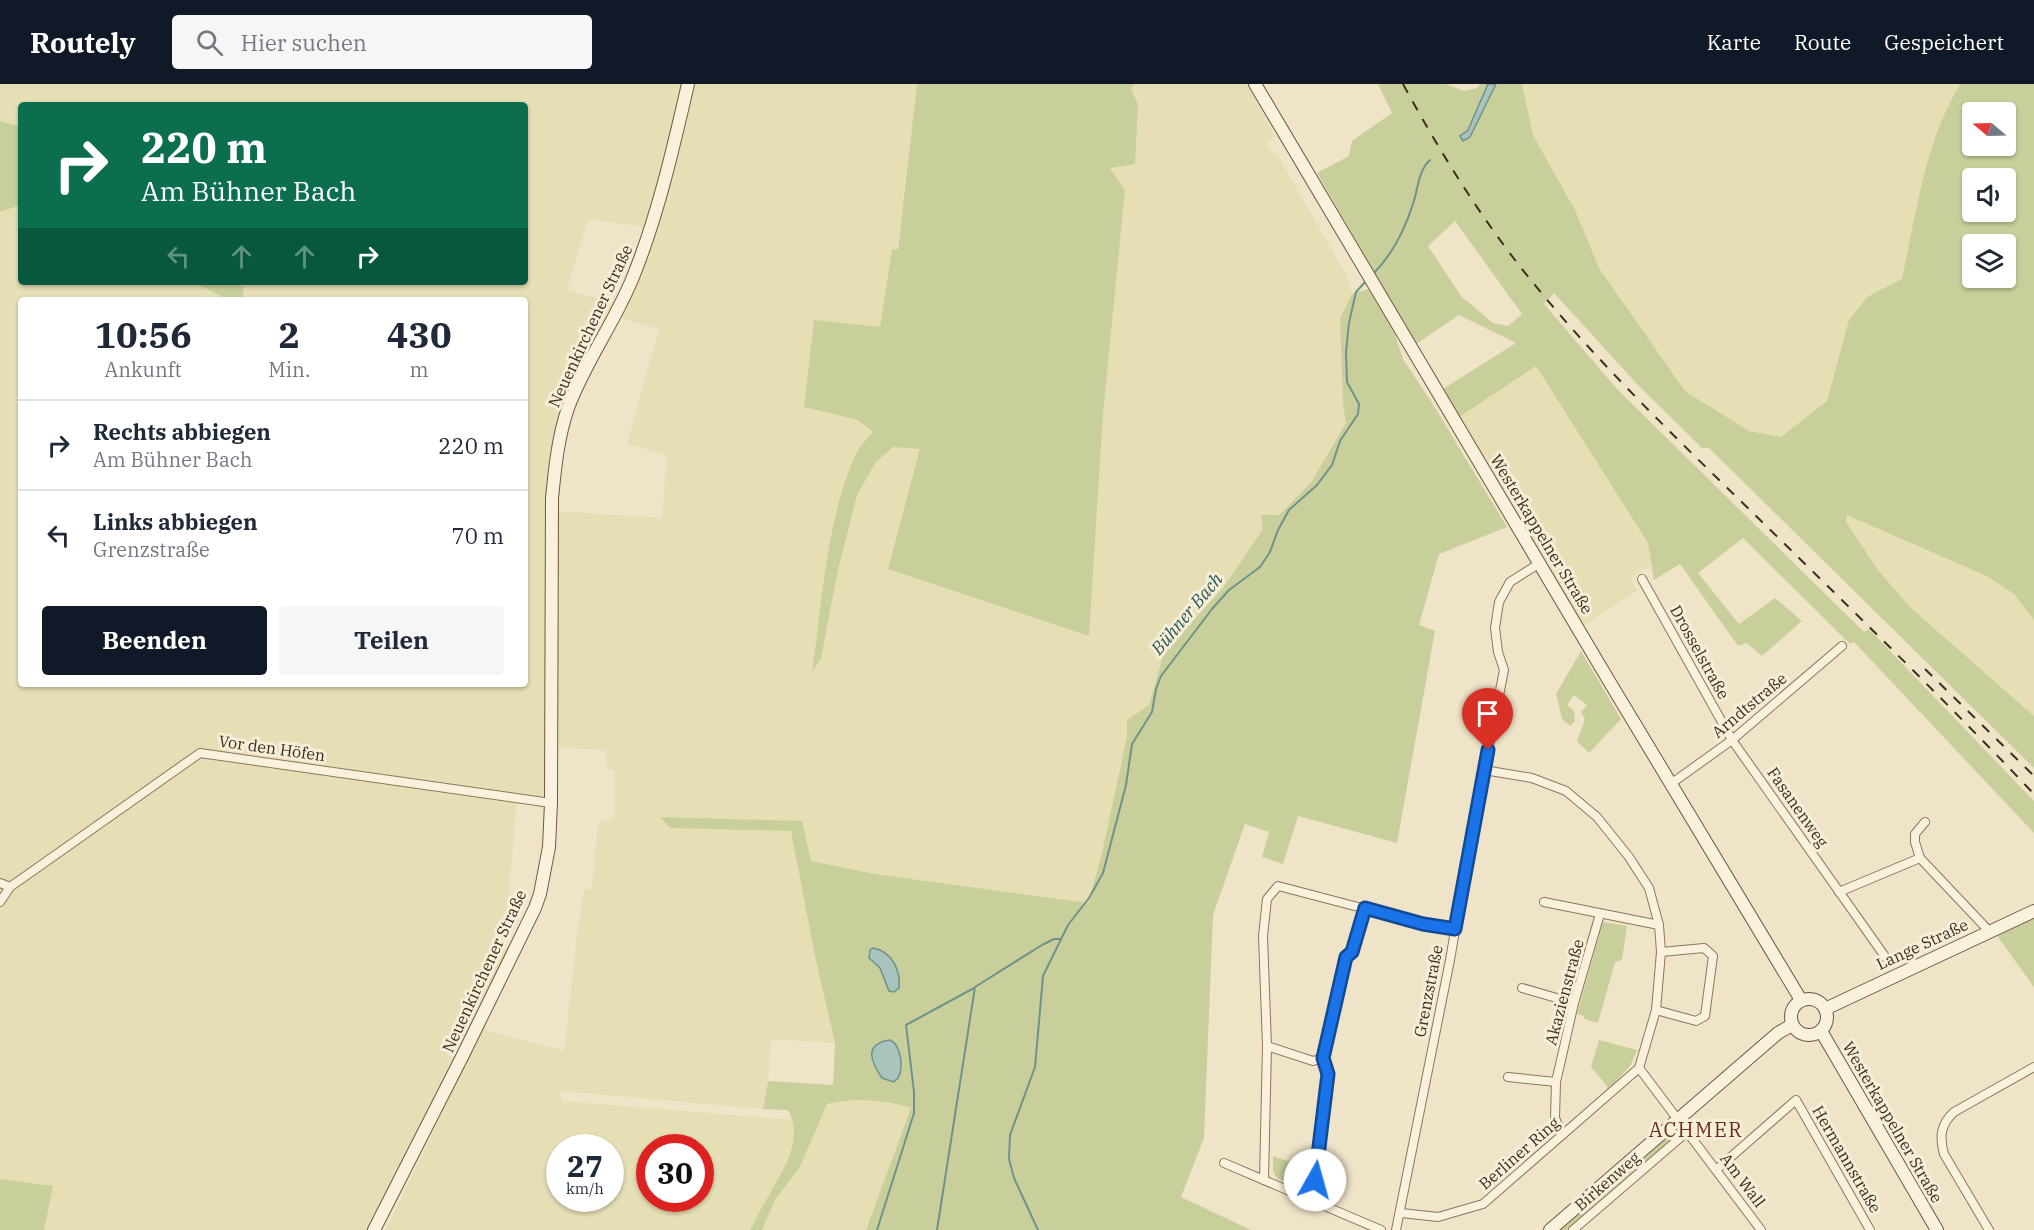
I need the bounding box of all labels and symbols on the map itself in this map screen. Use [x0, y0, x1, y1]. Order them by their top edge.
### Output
north arrow [1962, 102, 2016, 156]
street label: Neuenkirchener Straße [543, 241, 637, 411]
street label: Westerkappelner Straße [1486, 450, 1598, 618]
water label: Bühner Bach [1145, 568, 1227, 660]
street label: Drosselstraße [1666, 602, 1734, 702]
street label: Arndtstraße [1707, 668, 1791, 742]
pin [1462, 688, 1513, 750]
street label: Vor den Höfen [217, 731, 327, 765]
street label: Fasanenweg [1763, 763, 1833, 851]
street label: Neuenkirchener Straße [437, 886, 531, 1056]
street label: Lange Straße [1873, 914, 1971, 974]
street label: Akazienstraße [1540, 937, 1588, 1047]
street label: Grenzstraße [1409, 943, 1447, 1039]
street label: Westerkappelner Straße [1839, 1038, 1947, 1206]
street label: Hermannstraße [1808, 1102, 1886, 1216]
street label: Berliner Ring [1474, 1112, 1564, 1194]
district label: ACHMER [1649, 1116, 1743, 1143]
speed limit sign: 30 [636, 1134, 714, 1212]
street label: Birkenweg [1570, 1147, 1644, 1215]
position arrow [1283, 1148, 1347, 1212]
street label: Am Wall [1716, 1149, 1770, 1211]

